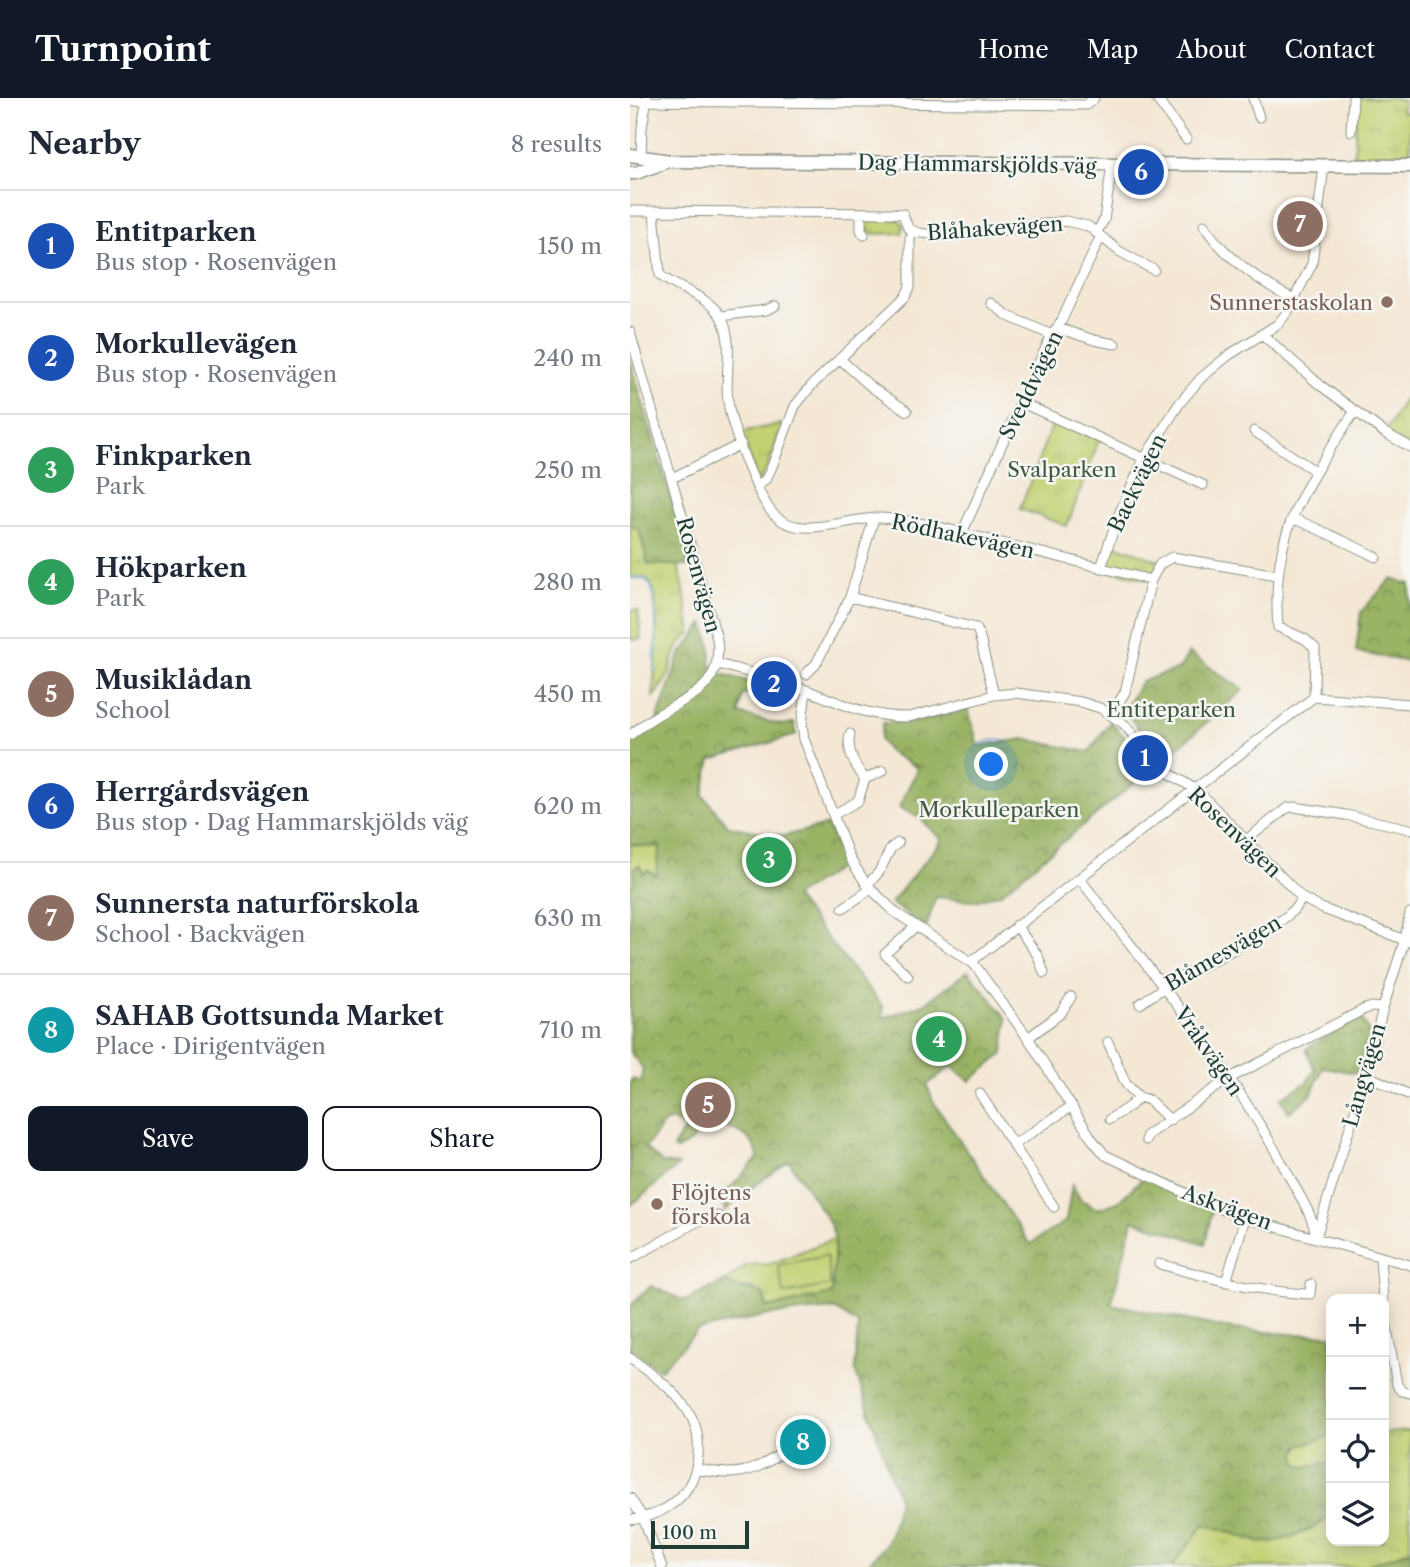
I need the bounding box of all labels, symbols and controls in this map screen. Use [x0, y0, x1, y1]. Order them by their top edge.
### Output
text: Turnpoint [35, 29, 211, 70]
text: Home [978, 35, 1049, 64]
text: Map [1087, 35, 1138, 64]
text: About [1176, 35, 1247, 64]
text: Contact [1285, 35, 1375, 64]
text: Nearby [28, 125, 141, 162]
text: 8 results [511, 130, 602, 158]
pin: 6 [1118, 146, 1164, 198]
street label: Dag Hammarskjölds väg [857, 149, 1098, 179]
pin: 7 [1277, 198, 1323, 250]
street label: Blåhakevägen [926, 211, 1064, 245]
text: Entitparken [95, 216, 257, 248]
text: 1 [46, 232, 56, 260]
text: 150 m [538, 232, 602, 260]
text: Bus stop · Rosenvägen [95, 248, 337, 276]
place label: Sunnerstaskolan [1209, 290, 1373, 315]
marker: Sunnerstaskolan [1379, 294, 1395, 310]
street label: Sveddvägen [994, 326, 1068, 444]
text: Morkullevägen [95, 328, 298, 360]
text: 2 [44, 344, 58, 372]
text: 240 m [533, 344, 602, 372]
text: Bus stop · Rosenvägen [95, 360, 337, 388]
street label: Backvägen [1102, 430, 1172, 536]
text: Finkparken [95, 440, 252, 472]
text: 3 [45, 456, 58, 484]
text: 250 m [534, 456, 602, 484]
park label: Svalparken [1007, 457, 1117, 482]
text: Park [95, 472, 145, 500]
street label: Rödhakevägen [889, 509, 1037, 563]
street label: Rosenvägen [671, 514, 727, 636]
text: Hökparken [95, 552, 247, 584]
text: 4 [44, 568, 58, 596]
text: 280 m [533, 568, 602, 596]
text: Park [95, 584, 145, 612]
pin: 2 [751, 658, 797, 710]
text: Musiklådan [95, 664, 252, 696]
text: 5 [45, 680, 57, 708]
text: 450 m [534, 680, 602, 708]
text: School [95, 696, 170, 724]
park label: Entiteparken [1106, 697, 1236, 722]
pin: 1 [1122, 732, 1168, 784]
your location [974, 747, 1008, 781]
text: Herrgårdsvägen [95, 776, 309, 808]
street label: Rosenvägen [1183, 782, 1287, 882]
text: 6 [44, 792, 58, 820]
text: 620 m [533, 792, 602, 820]
park label: Morkulleparken [919, 797, 1079, 822]
text: Bus stop · Dag Hammarskjölds väg [95, 808, 468, 836]
pin: 3 [746, 834, 792, 886]
text: Sunnersta naturförskola [95, 888, 419, 920]
text: 7 [45, 904, 57, 932]
text: 630 m [534, 904, 602, 932]
street label: Blåmesvägen [1160, 910, 1286, 996]
text: School · Backvägen [95, 920, 305, 948]
text: SAHAB Gottsunda Market [95, 1000, 444, 1032]
street label: Vråkvägen [1169, 1001, 1249, 1100]
pin: 4 [916, 1013, 962, 1065]
text: 8 [44, 1016, 58, 1044]
text: 710 m [539, 1016, 602, 1044]
street label: Långvägen [1337, 1020, 1391, 1130]
text: Place · Dirigentvägen [95, 1032, 326, 1060]
pin: 5 [685, 1079, 731, 1131]
button: Save [28, 1106, 308, 1171]
button: Share [322, 1106, 602, 1171]
street label: Askvägen [1178, 1179, 1276, 1235]
place label: Flöjtens förskola [671, 1180, 752, 1229]
marker: Flöjtens förskola [649, 1196, 665, 1212]
map controls [1326, 1294, 1389, 1546]
button: + [1326, 1294, 1389, 1357]
button: − [1326, 1357, 1389, 1420]
pin: 8 [780, 1416, 826, 1468]
button: locate [1326, 1420, 1389, 1483]
button: layers [1326, 1483, 1389, 1546]
scale bar [651, 1518, 749, 1550]
text: 100 m [662, 1521, 717, 1544]

